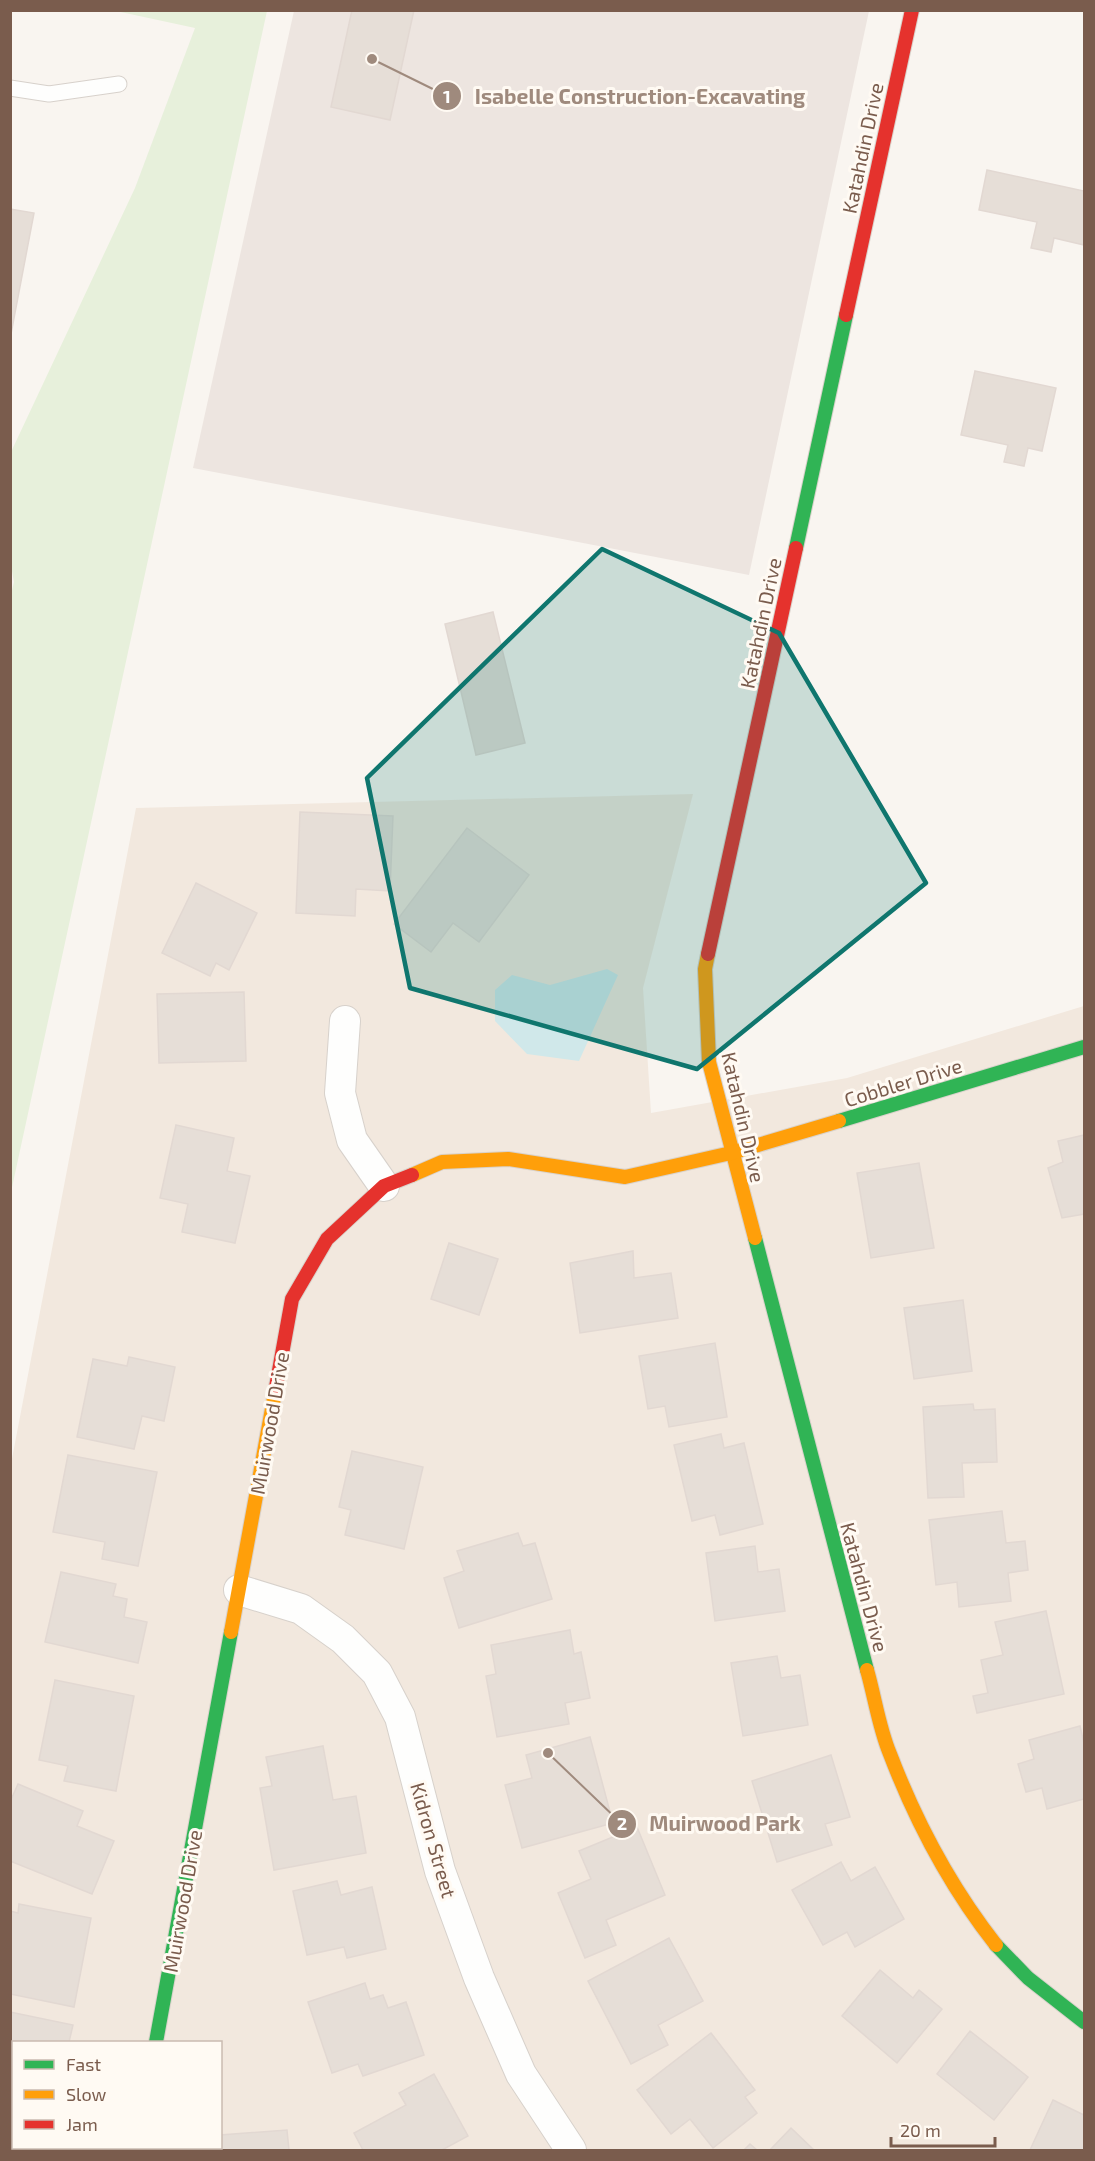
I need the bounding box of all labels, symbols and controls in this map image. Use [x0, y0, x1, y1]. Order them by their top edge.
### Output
callout: Isabelle Construction-Excavating [432, 77, 817, 116]
street label: Katahdin Drive [836, 80, 888, 216]
text: Isabelle Construction-Excavating [475, 83, 805, 108]
text: 1 [443, 85, 451, 107]
street label: Katahdin Drive [734, 555, 786, 691]
street label: Katahdin Drive [717, 1050, 771, 1184]
street label: Cobbler Drive [841, 1053, 965, 1111]
street label: Muirwood Drive [245, 1350, 293, 1496]
street label: Katahdin Drive [836, 1520, 894, 1654]
street label: Kidron Street [406, 1779, 462, 1901]
callout: Muirwood Park [607, 1804, 813, 1843]
text: Muirwood Park [649, 1810, 801, 1835]
text: 2 [617, 1812, 627, 1834]
street label: Muirwood Drive [158, 1828, 206, 1974]
legend [12, 2041, 222, 2149]
text: Fast [66, 2053, 101, 2075]
text: Slow [66, 2083, 107, 2105]
scale bar [891, 2110, 994, 2148]
text: Jam [66, 2113, 98, 2135]
text: 20 m [900, 2119, 941, 2141]

